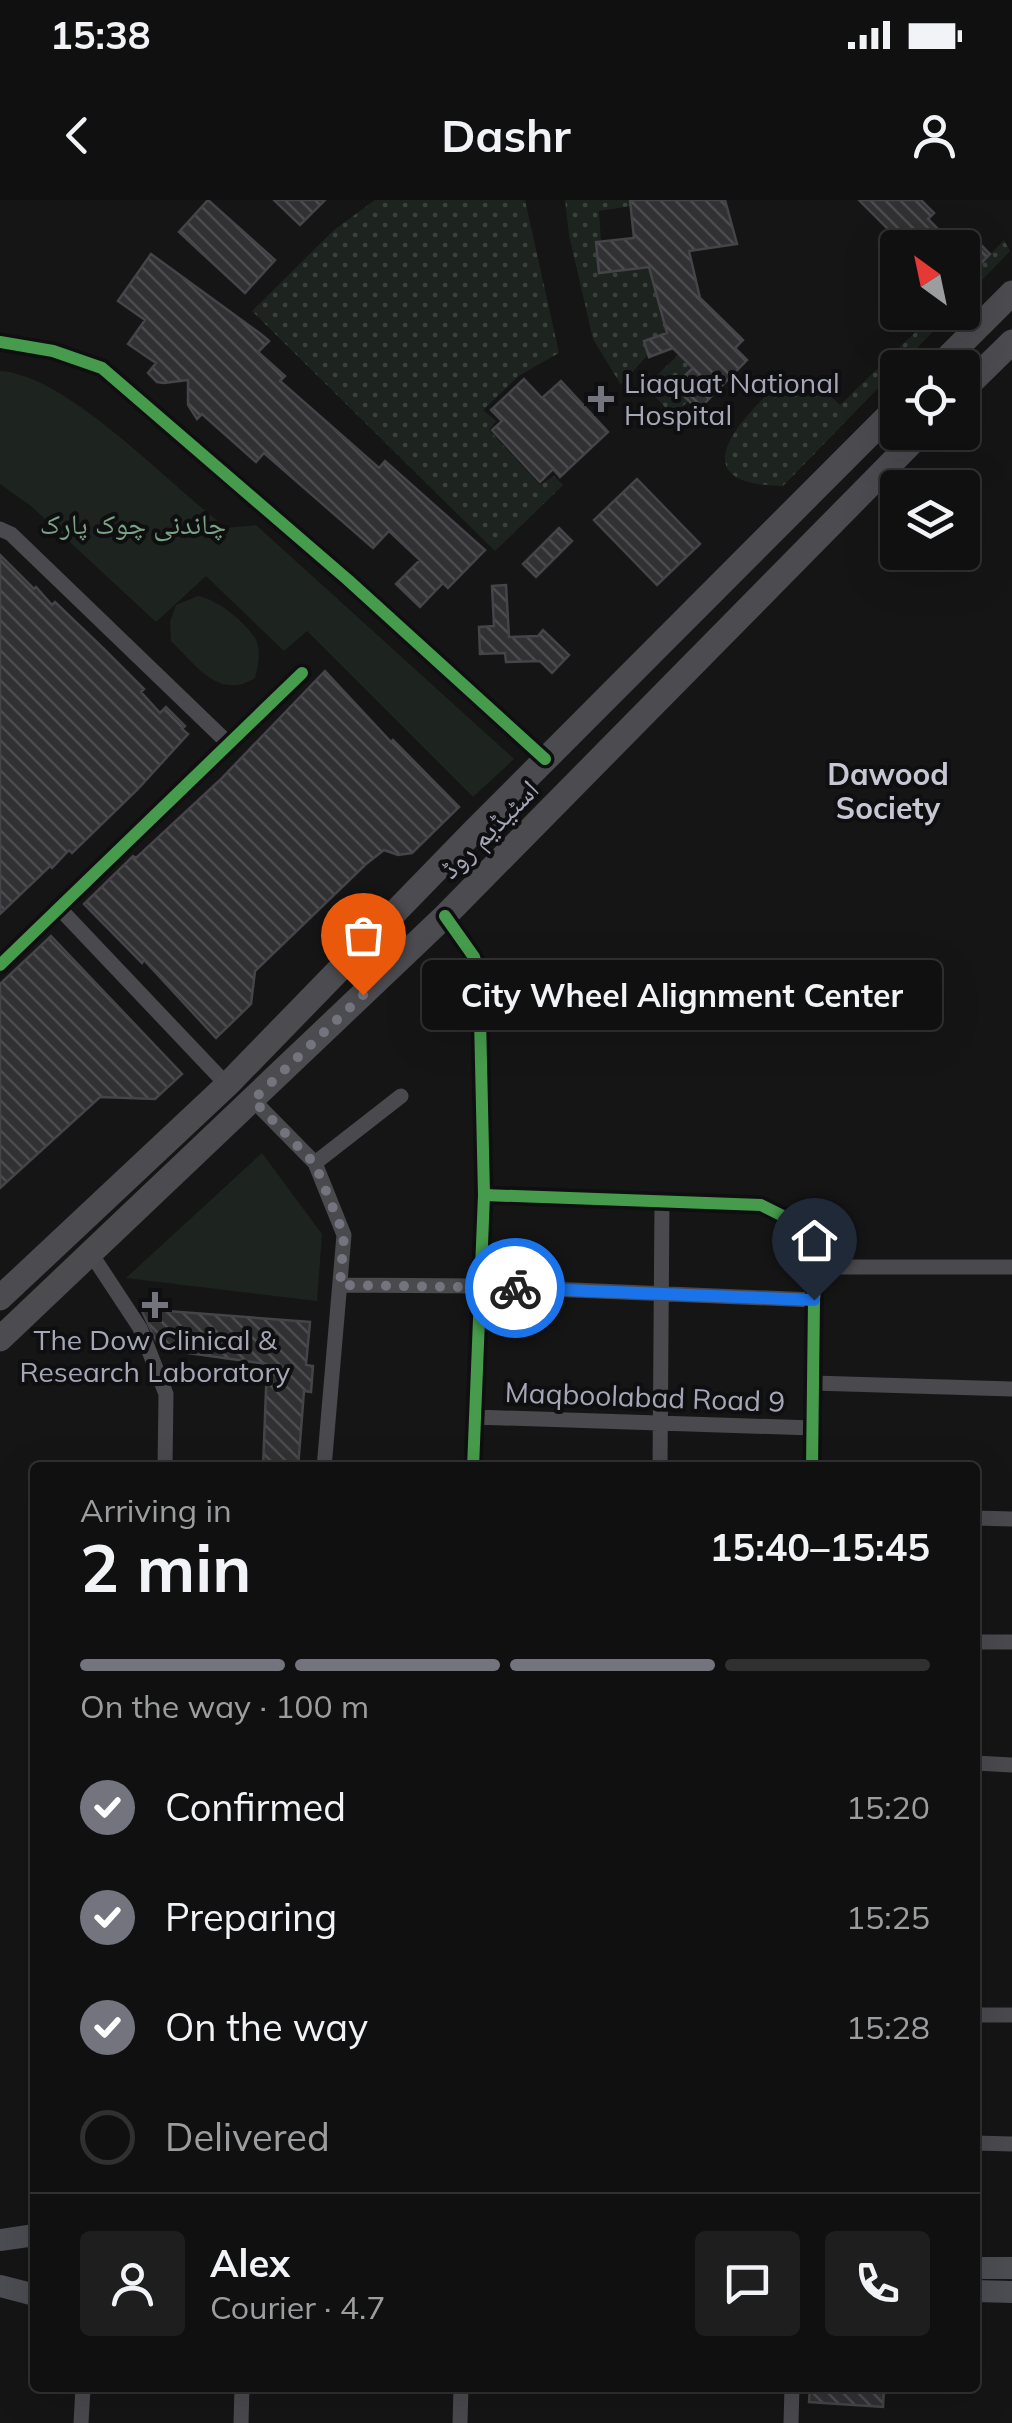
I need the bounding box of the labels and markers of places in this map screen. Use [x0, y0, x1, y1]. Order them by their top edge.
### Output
place label: Liaquat National Hospital [624, 365, 840, 432]
marker: Liaquat National Hospital [588, 386, 614, 412]
pin [321, 893, 406, 996]
callout: City Wheel Alignment Center [423, 960, 943, 1030]
pin [772, 1198, 857, 1301]
marker: The Dow Clinical & Research Laboratory [142, 1292, 168, 1318]
place label: The Dow Clinical & Research Laboratory [20, 1322, 291, 1389]

